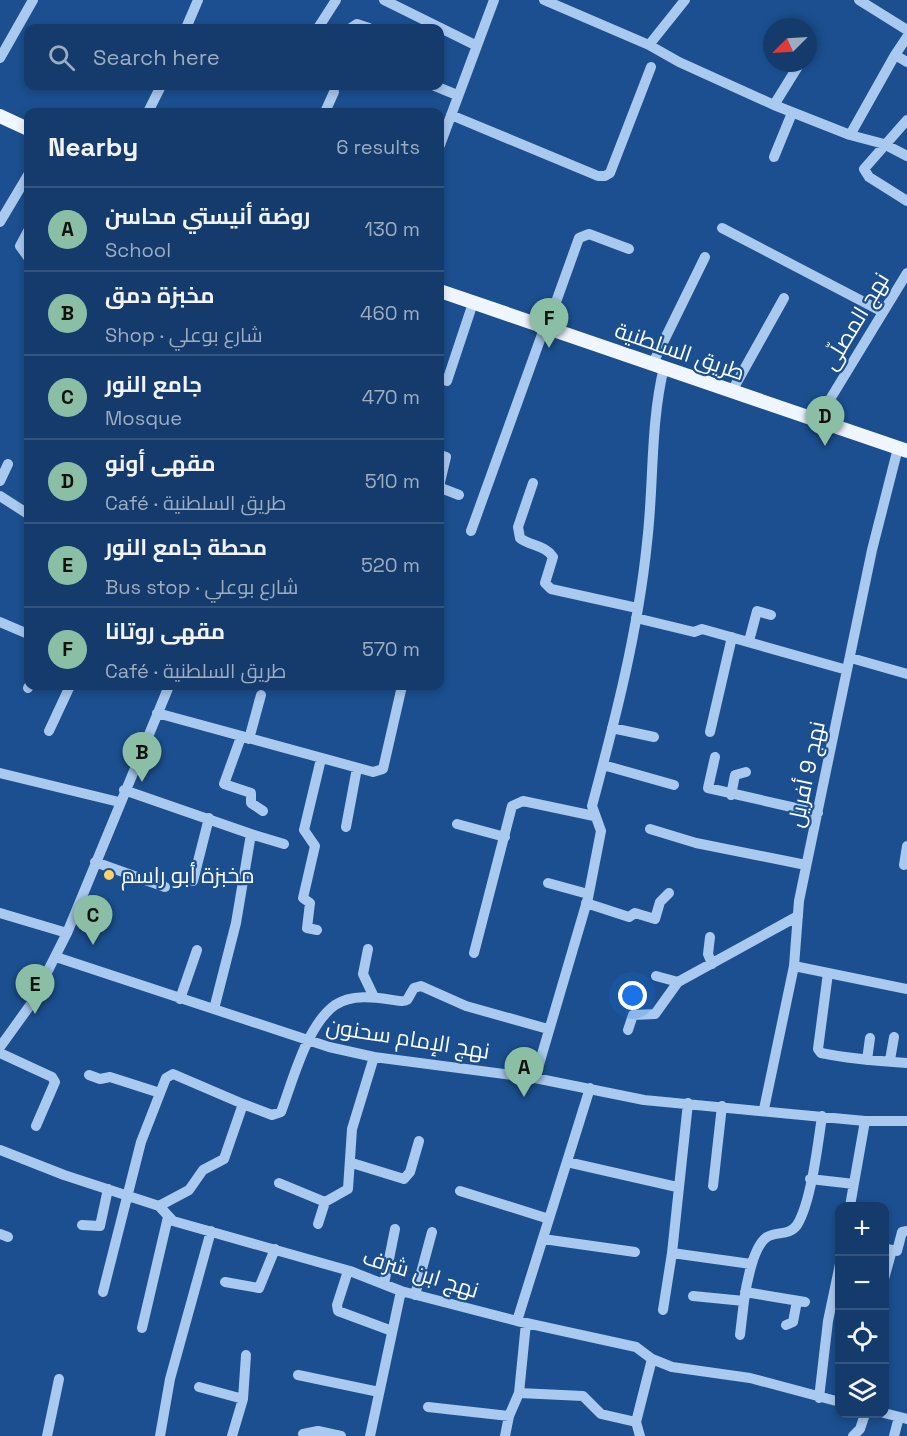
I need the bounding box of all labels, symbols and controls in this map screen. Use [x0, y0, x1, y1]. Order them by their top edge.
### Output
north arrow [763, 18, 817, 72]
search box [24, 24, 444, 90]
icon: search [45, 41, 78, 74]
text: Search here [93, 43, 220, 71]
text: Nearby [48, 130, 138, 164]
text: 6 results [336, 134, 420, 160]
text: روضة أنيستي محاسن [105, 202, 310, 230]
text: A [61, 216, 74, 242]
text: 130 m [364, 216, 420, 242]
text: School [105, 237, 171, 263]
street label: نهج المصلّى [815, 267, 896, 375]
text: مخبزة دمق [105, 281, 214, 309]
pin: F [530, 298, 568, 348]
text: B [61, 300, 74, 326]
text: 460 m [360, 300, 420, 326]
street label: طريق السلطنية [611, 316, 749, 386]
text: Shop · شارع بوعلي [105, 322, 262, 348]
text: جامع النور [105, 370, 202, 398]
text: C [61, 384, 74, 410]
text: 470 m [362, 384, 420, 410]
pin: D [806, 396, 844, 446]
text: Mosque [105, 405, 182, 431]
text: مقهى أونو [105, 449, 216, 477]
text: D [61, 468, 74, 494]
text: 510 m [365, 468, 420, 494]
text: Café · طريق السلطنية [105, 490, 286, 516]
text: محطة جامع النور [105, 533, 267, 561]
text: E [62, 552, 73, 578]
text: 520 m [361, 552, 420, 578]
text: Bus stop · شارع بوعلي [105, 574, 298, 600]
text: مقهى روتانا [105, 617, 225, 645]
text: F [62, 636, 73, 662]
text: 570 m [362, 636, 420, 662]
text: Café · طريق السلطنية [105, 658, 286, 684]
street label: نهج 9 أفريل [781, 718, 832, 830]
pin: B [122, 732, 162, 782]
place label: مخبزة أبو راسم [121, 861, 255, 891]
marker: مخبزة أبو راسم [102, 868, 116, 882]
pin: C [74, 896, 112, 945]
pin: E [15, 964, 54, 1014]
your location [618, 981, 647, 1010]
street label: نهج الإمام سحنون [324, 1011, 492, 1067]
pin: A [504, 1048, 544, 1097]
map controls [835, 1202, 889, 1418]
button: + [835, 1202, 889, 1256]
street label: نهج ابن شرف [359, 1242, 482, 1305]
button: − [835, 1256, 889, 1310]
button: locate [835, 1310, 889, 1364]
button: layers [835, 1364, 889, 1418]

